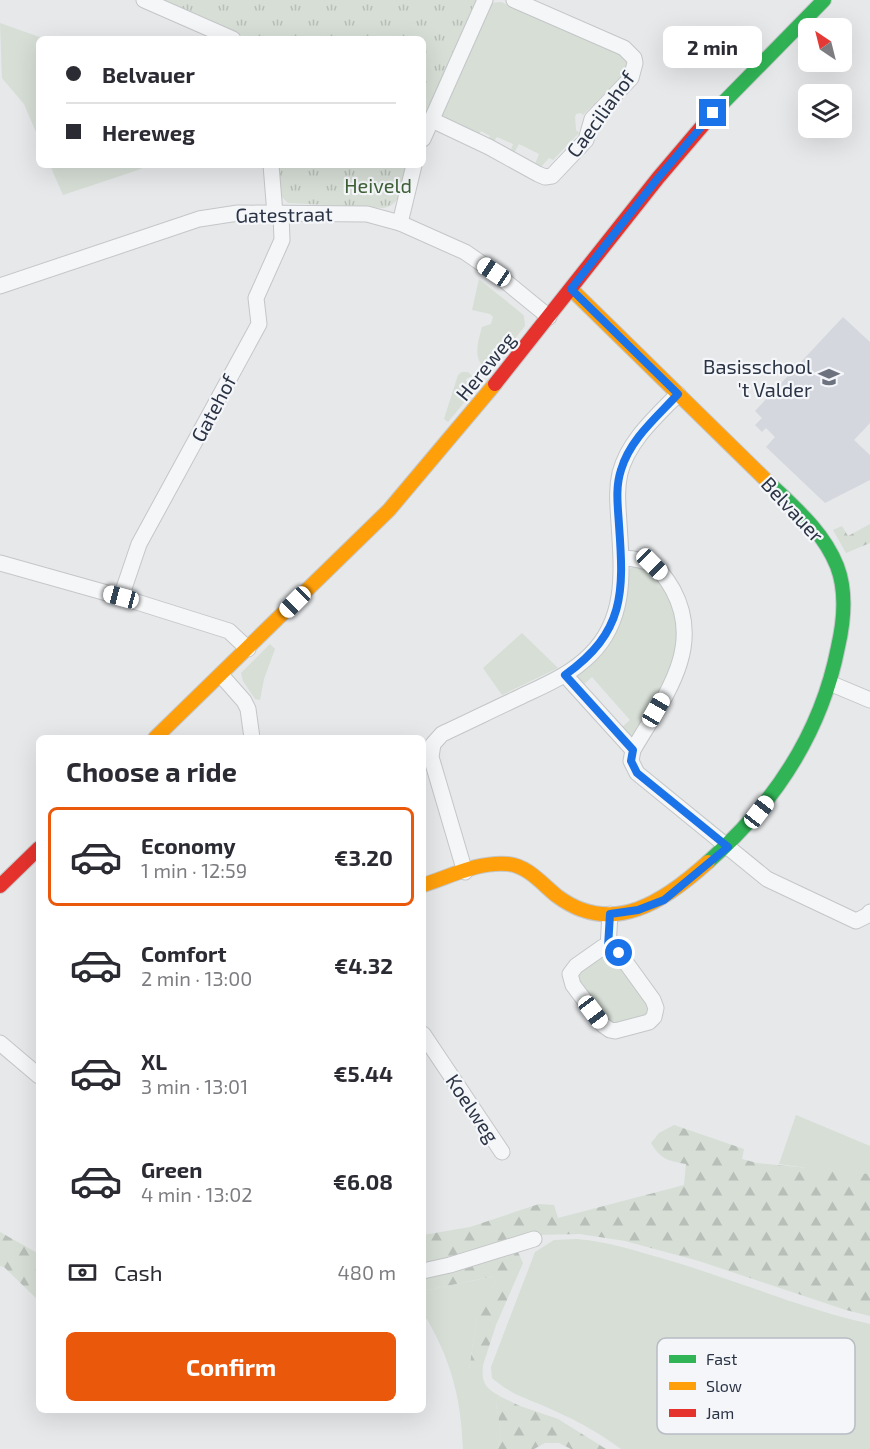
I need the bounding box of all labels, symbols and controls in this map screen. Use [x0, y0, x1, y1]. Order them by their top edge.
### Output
north arrow [798, 18, 852, 72]
map controls [798, 18, 852, 138]
callout: 2 min [664, 26, 762, 68]
text: 2 min [687, 35, 738, 59]
text: Belvauer [102, 61, 195, 87]
street label: Caeciliahof [561, 66, 639, 162]
button: layers [798, 84, 852, 138]
route end [699, 99, 726, 126]
text: Hereweg [102, 119, 195, 145]
park label: Heiveld [344, 173, 412, 197]
street label: Gatestraat [235, 201, 333, 227]
car [474, 254, 514, 290]
street label: Hereweg [450, 327, 520, 405]
place label: Basisschool 't Valder [703, 354, 812, 401]
school or university icon: Basisschool 't Valder [817, 365, 841, 389]
street label: Gatehof [185, 370, 241, 446]
street label: Belvauer [757, 471, 829, 547]
car [633, 545, 671, 583]
car [276, 583, 314, 621]
car [101, 584, 141, 610]
car [639, 690, 673, 730]
text: Choose a ride [66, 755, 237, 787]
car [741, 792, 777, 832]
icon: car [69, 830, 123, 884]
text: Economy [141, 832, 236, 858]
text: €3.20 [334, 844, 393, 870]
text: 1 min · 12:59 [141, 858, 247, 882]
icon: car [69, 938, 123, 992]
route start [605, 939, 632, 966]
text: Comfort [141, 940, 226, 966]
text: €4.32 [334, 952, 393, 978]
text: 2 min · 13:00 [141, 966, 252, 990]
car [575, 992, 611, 1032]
icon: car [69, 1046, 123, 1100]
text: XL [141, 1048, 167, 1074]
text: €5.44 [333, 1060, 393, 1086]
street label: Koelweg [441, 1069, 505, 1147]
text: 3 min · 13:01 [141, 1074, 248, 1098]
icon: car [69, 1154, 123, 1208]
text: Green [141, 1156, 203, 1182]
text: €6.08 [333, 1168, 393, 1194]
text: 4 min · 13:02 [141, 1182, 253, 1206]
icon: cash [66, 1256, 99, 1289]
text: Cash [114, 1259, 163, 1285]
text: 480 m [338, 1260, 396, 1284]
button: Confirm [66, 1332, 396, 1401]
legend [657, 1338, 855, 1434]
text: Fast [706, 1349, 737, 1368]
text: Slow [706, 1376, 742, 1395]
text: Jam [706, 1403, 734, 1422]

